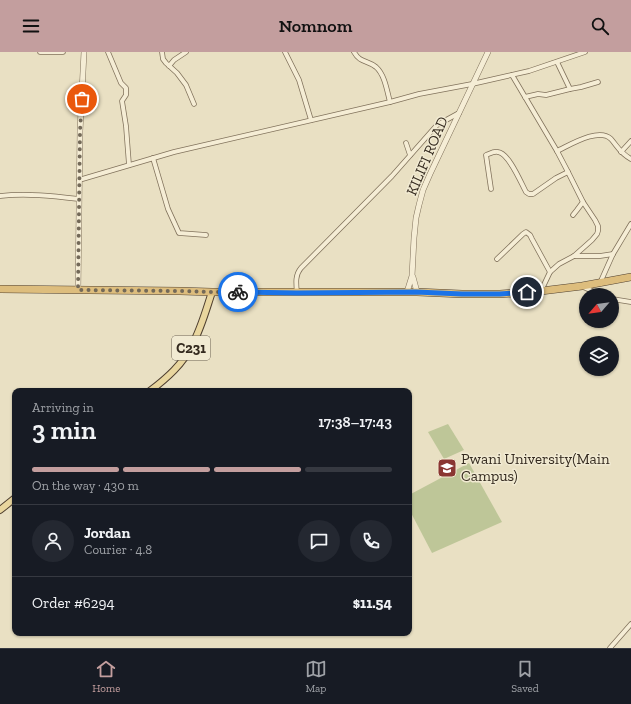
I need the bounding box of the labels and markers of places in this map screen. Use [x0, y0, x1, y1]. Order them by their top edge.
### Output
pin [65, 82, 99, 116]
pin [510, 275, 544, 309]
place label: Pwani University(Main Campus) [461, 450, 610, 485]
school or university icon: Pwani University(Main Campus) [436, 457, 458, 479]

